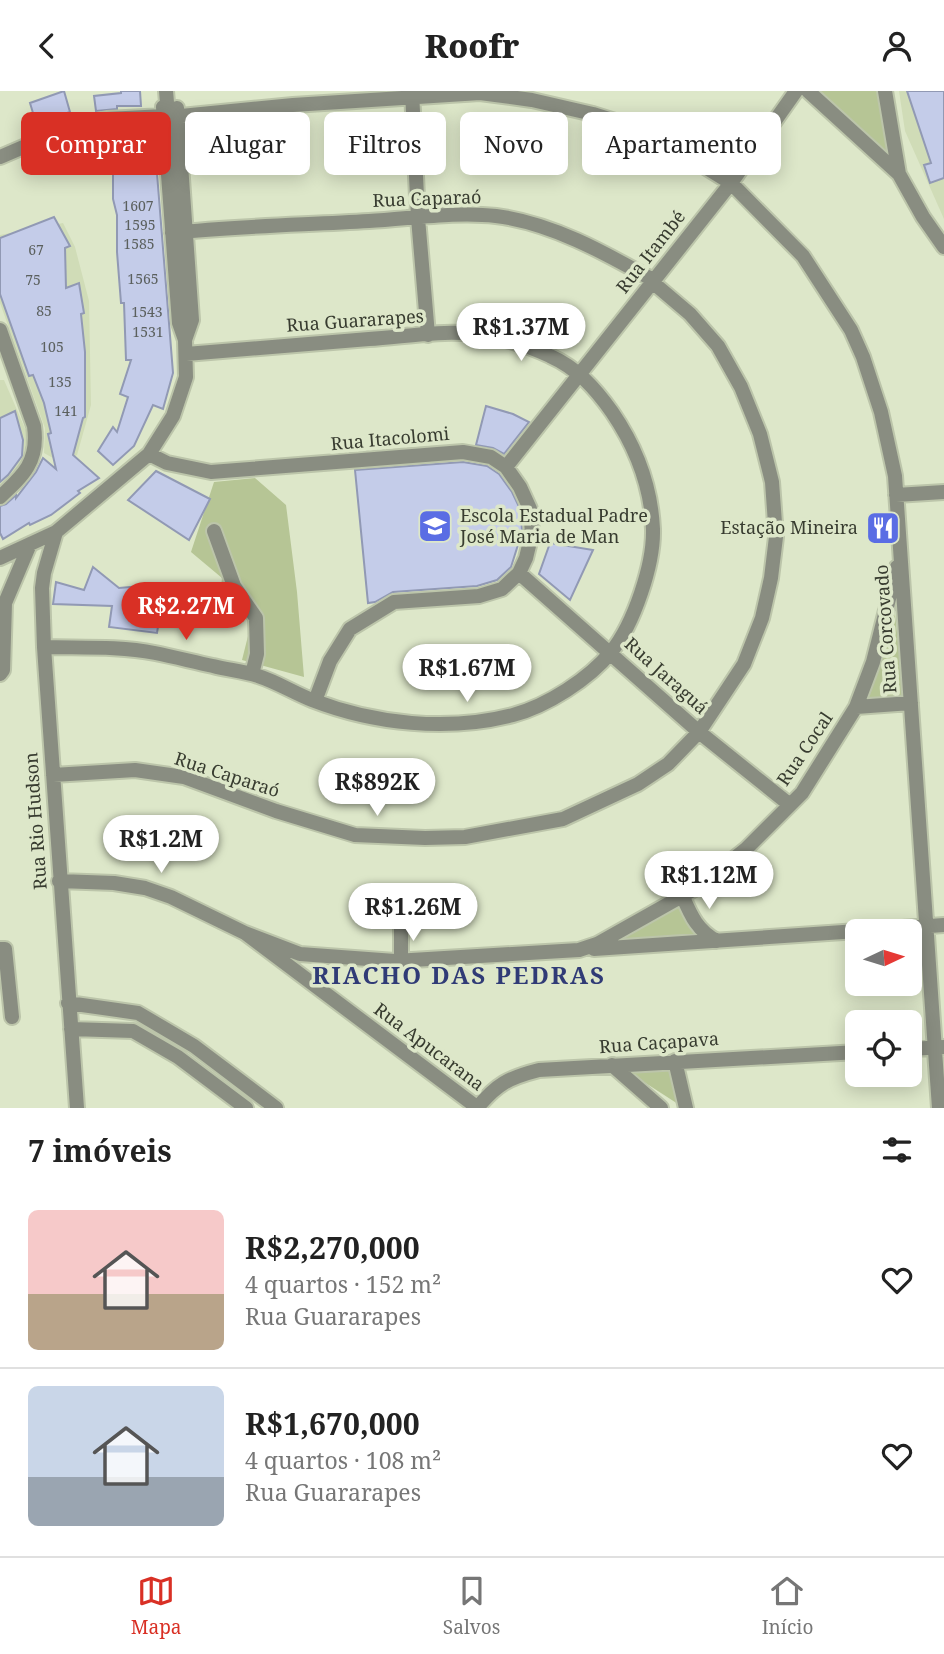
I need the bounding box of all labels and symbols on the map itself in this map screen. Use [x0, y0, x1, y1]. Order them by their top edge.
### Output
street label: Rua Caparaó [372, 184, 482, 212]
house number: 1607 [122, 196, 154, 215]
street label: Rua Itambé [610, 205, 690, 298]
house number: 1595 [124, 215, 156, 234]
house number: 1585 [123, 234, 155, 253]
house number: 67 [28, 240, 44, 259]
house number: 1565 [127, 269, 159, 288]
house number: 75 [25, 270, 41, 289]
house number: 85 [36, 301, 52, 320]
house number: 1543 [131, 302, 163, 321]
street label: Rua Guararapes [285, 303, 424, 337]
pin: R$1.37M [456, 303, 586, 363]
house number: 1531 [132, 322, 164, 341]
house number: 105 [40, 337, 64, 356]
house number: 135 [48, 372, 72, 391]
house number: 141 [54, 401, 78, 420]
street label: Rua Itacolomi [330, 421, 451, 455]
place label: Escola Estadual Padre José Maria de Man [459, 503, 648, 548]
school or university icon: Escola Estadual Padre José Maria de Man [416, 507, 454, 545]
restaurant icon: Estação Mineira [864, 509, 902, 547]
place label: Estação Mineira [720, 515, 858, 539]
street label: Rua Corcovado [869, 564, 901, 694]
pin: R$2.27M [121, 582, 251, 642]
street label: Rua Jaraguá [620, 632, 713, 719]
pin: R$1.67M [402, 645, 532, 704]
street label: Rua Cocal [771, 707, 838, 790]
street label: Rua Caparaó [172, 746, 283, 802]
street label: Rua Rio Hudson [18, 751, 52, 891]
pin: R$892K [320, 759, 434, 818]
pin: R$1.2M [104, 815, 218, 875]
pin: R$1.12M [644, 851, 774, 911]
pin: R$1.26M [348, 883, 478, 943]
north arrow [845, 919, 922, 996]
district label: RIACHO DAS PEDRAS [312, 958, 606, 991]
street label: Rua Apucarana [370, 997, 490, 1096]
street label: Rua Caçapava [598, 1026, 720, 1058]

